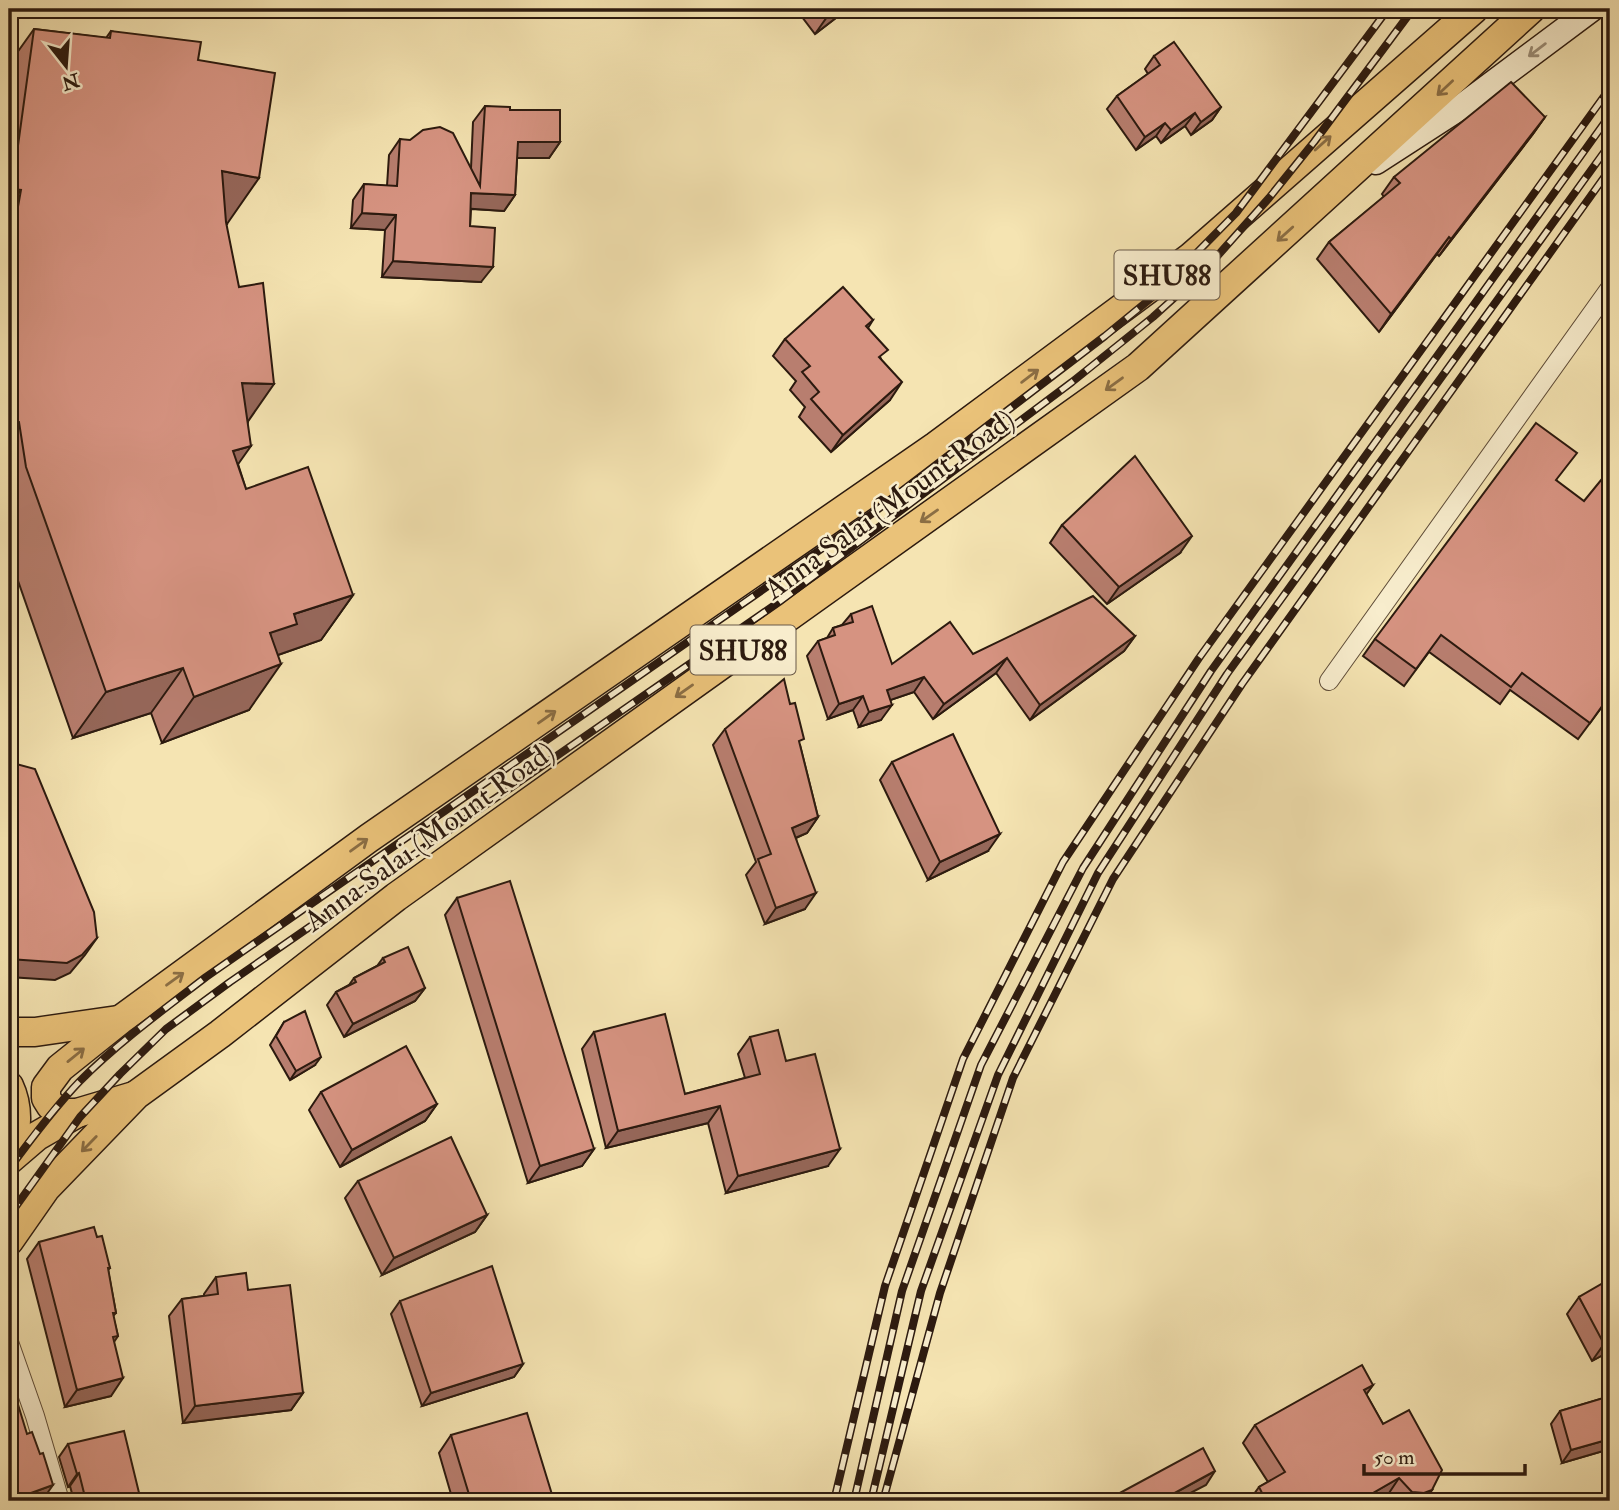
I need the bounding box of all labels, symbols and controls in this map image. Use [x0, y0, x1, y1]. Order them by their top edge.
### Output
north arrow [32, 32, 102, 102]
one-way arrow [1528, 42, 1547, 57]
text: N [58, 67, 83, 96]
one-way arrow [1436, 80, 1454, 96]
one-way arrow [1314, 135, 1332, 151]
one-way arrow [1276, 226, 1294, 242]
road number: SHU88 [1114, 250, 1220, 300]
one-way arrow [1021, 369, 1040, 384]
one-way arrow [1105, 377, 1124, 391]
street label: Anna Salai (Mount Road) [756, 401, 1022, 608]
one-way arrow [920, 509, 939, 524]
road number: SHU88 [690, 626, 796, 674]
one-way arrow [675, 684, 694, 698]
one-way arrow [537, 710, 556, 724]
street label: Anna Salai (Mount Road) [296, 733, 562, 940]
one-way arrow [349, 838, 368, 852]
one-way arrow [166, 972, 184, 987]
one-way arrow [66, 1048, 84, 1063]
one-way arrow [80, 1135, 97, 1152]
scale bar [1364, 1433, 1524, 1477]
text: 50 m [1374, 1444, 1415, 1471]

